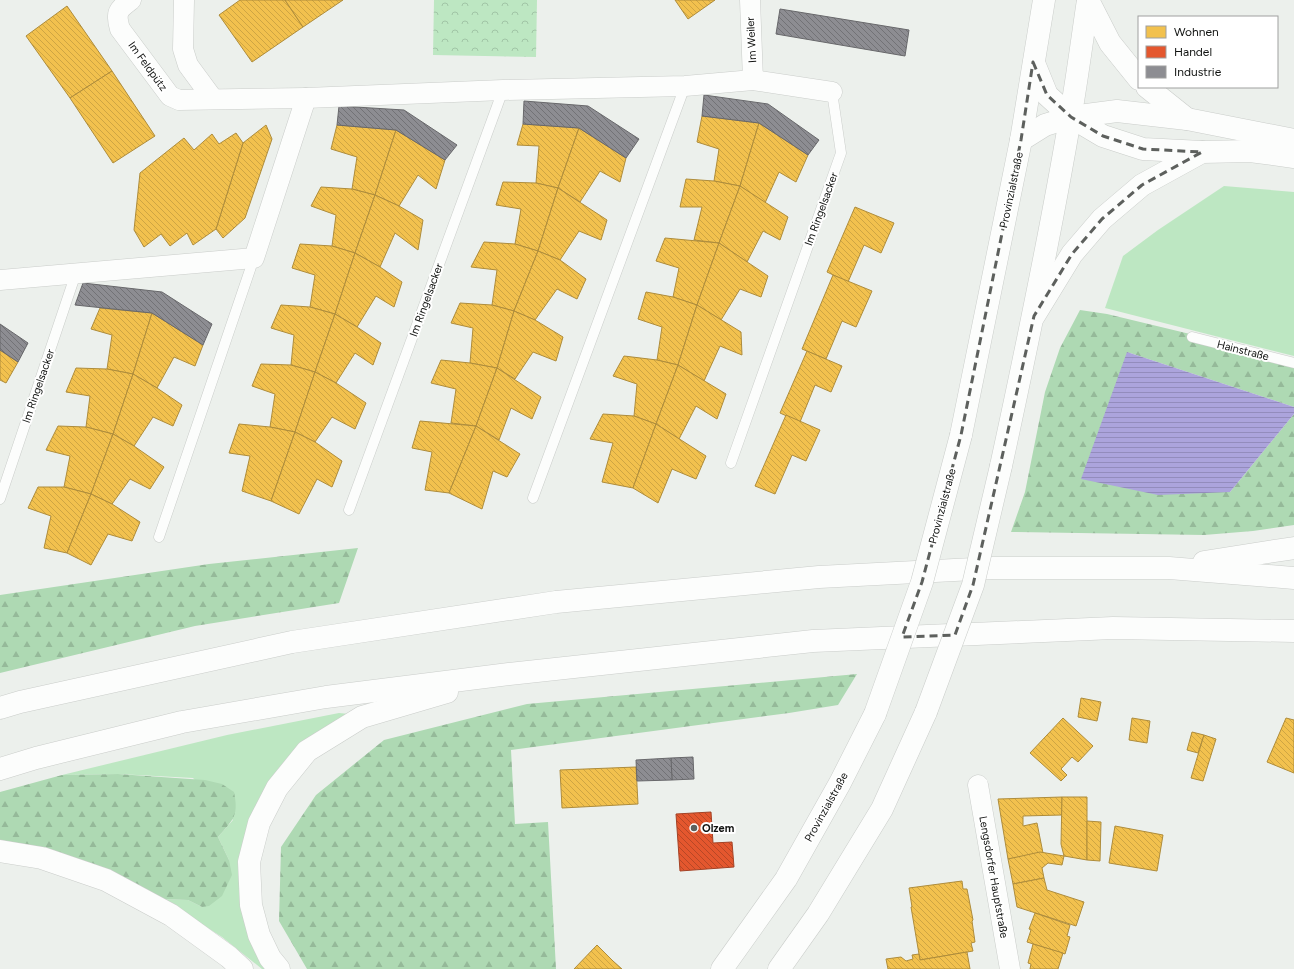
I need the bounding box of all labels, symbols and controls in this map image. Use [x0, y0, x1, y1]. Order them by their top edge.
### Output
street label: Im Weiler [744, 16, 759, 63]
legend [1138, 16, 1278, 88]
text: Wohnen [1174, 25, 1219, 39]
street label: Im Feldpütz [125, 39, 170, 94]
text: Handel [1174, 45, 1212, 59]
text: Industrie [1174, 65, 1222, 79]
street label: Provinzialstraße [997, 151, 1026, 229]
street label: Im Ringelsacker [802, 170, 841, 248]
street label: Im Ringelsacker [407, 261, 446, 339]
street label: Hainstraße [1215, 338, 1270, 363]
street label: Im Ringelsacker [20, 347, 57, 425]
street label: Provinzialstraße [926, 467, 959, 545]
street label: Provinzialstraße [802, 770, 851, 844]
street label: Lengsdorfer Hauptstraße [976, 815, 1011, 939]
place label: Olzem [702, 822, 735, 835]
marker: Olzem [689, 823, 699, 833]

